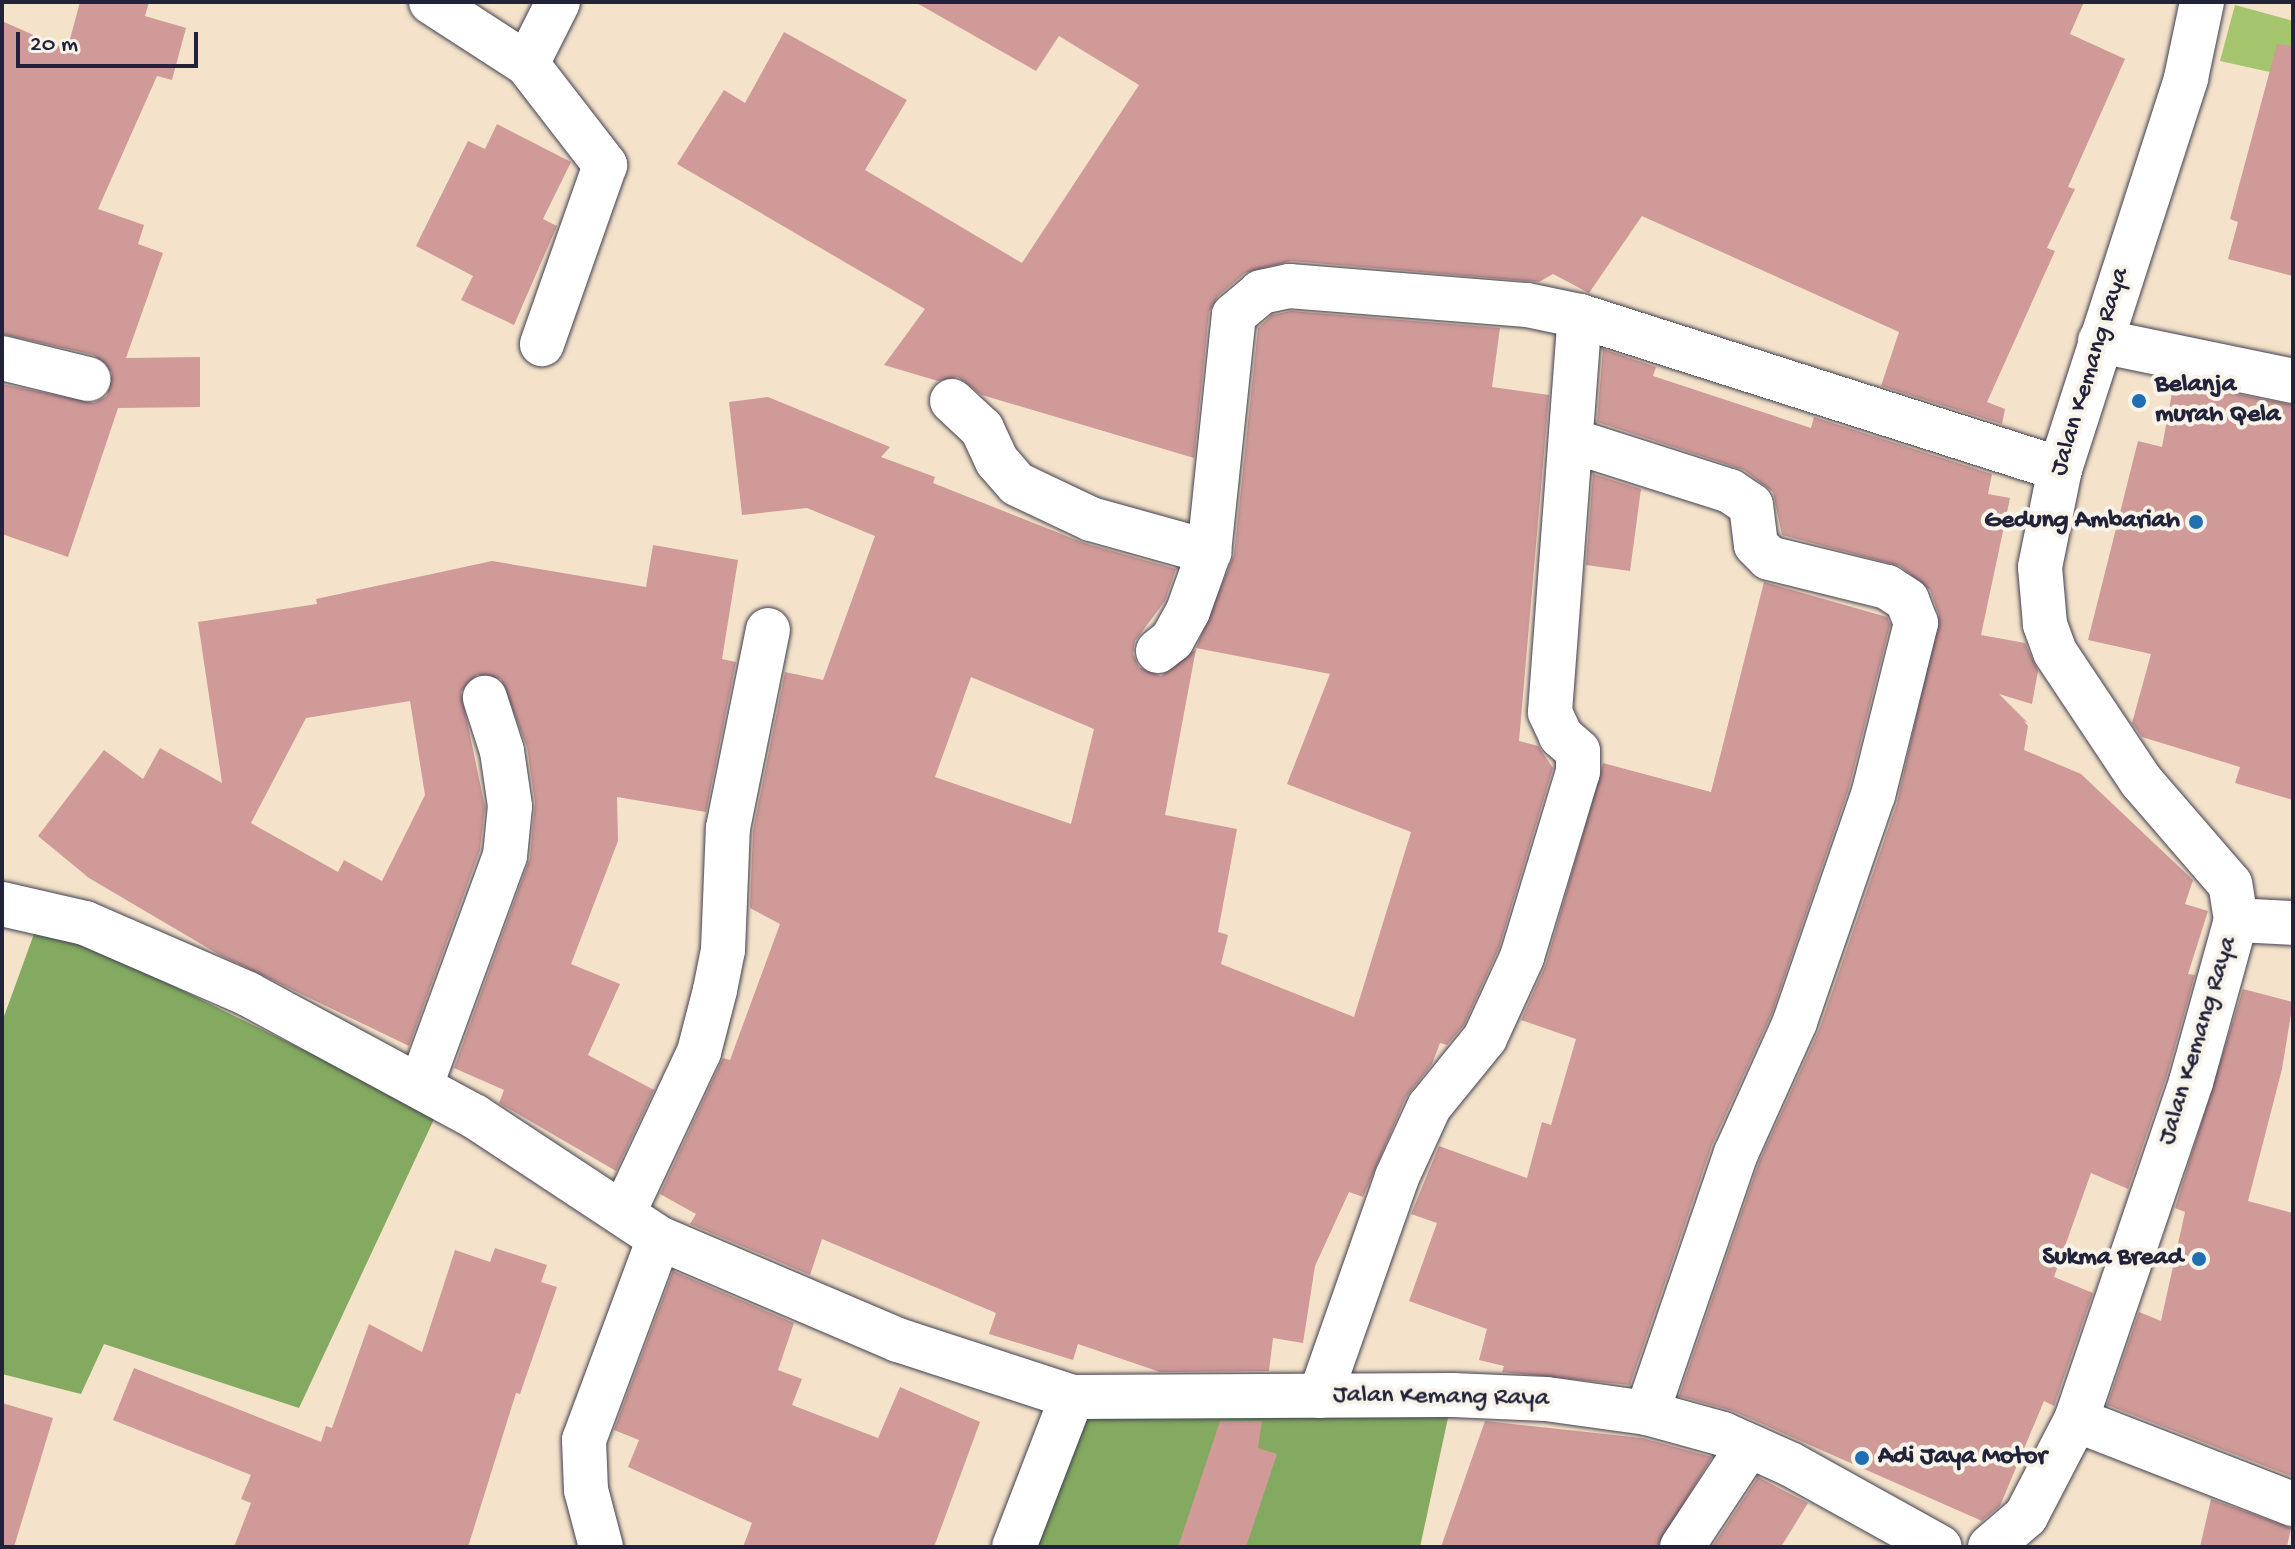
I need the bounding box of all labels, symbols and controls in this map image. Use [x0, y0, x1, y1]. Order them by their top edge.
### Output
scale bar [20, 16, 202, 66]
text: 20 m [30, 31, 78, 60]
street label: Jalan Kemang Raya [2044, 264, 2138, 480]
place label: Belanja murah Qela [2155, 370, 2280, 432]
marker: Belanja murah Qela [2130, 392, 2148, 410]
place label: Gedung Ambariah [1984, 506, 2180, 538]
marker: Gedung Ambariah [2187, 513, 2205, 531]
street label: Jalan Kemang Raya [2152, 933, 2246, 1149]
place label: Sukma Bread [2043, 1243, 2183, 1275]
marker: Sukma Bread [2190, 1250, 2208, 1268]
street label: Jalan Kemang Raya [1333, 1381, 1549, 1415]
place label: Adi Jaya Motor [1878, 1442, 2047, 1474]
marker: Adi Jaya Motor [1853, 1449, 1871, 1467]

